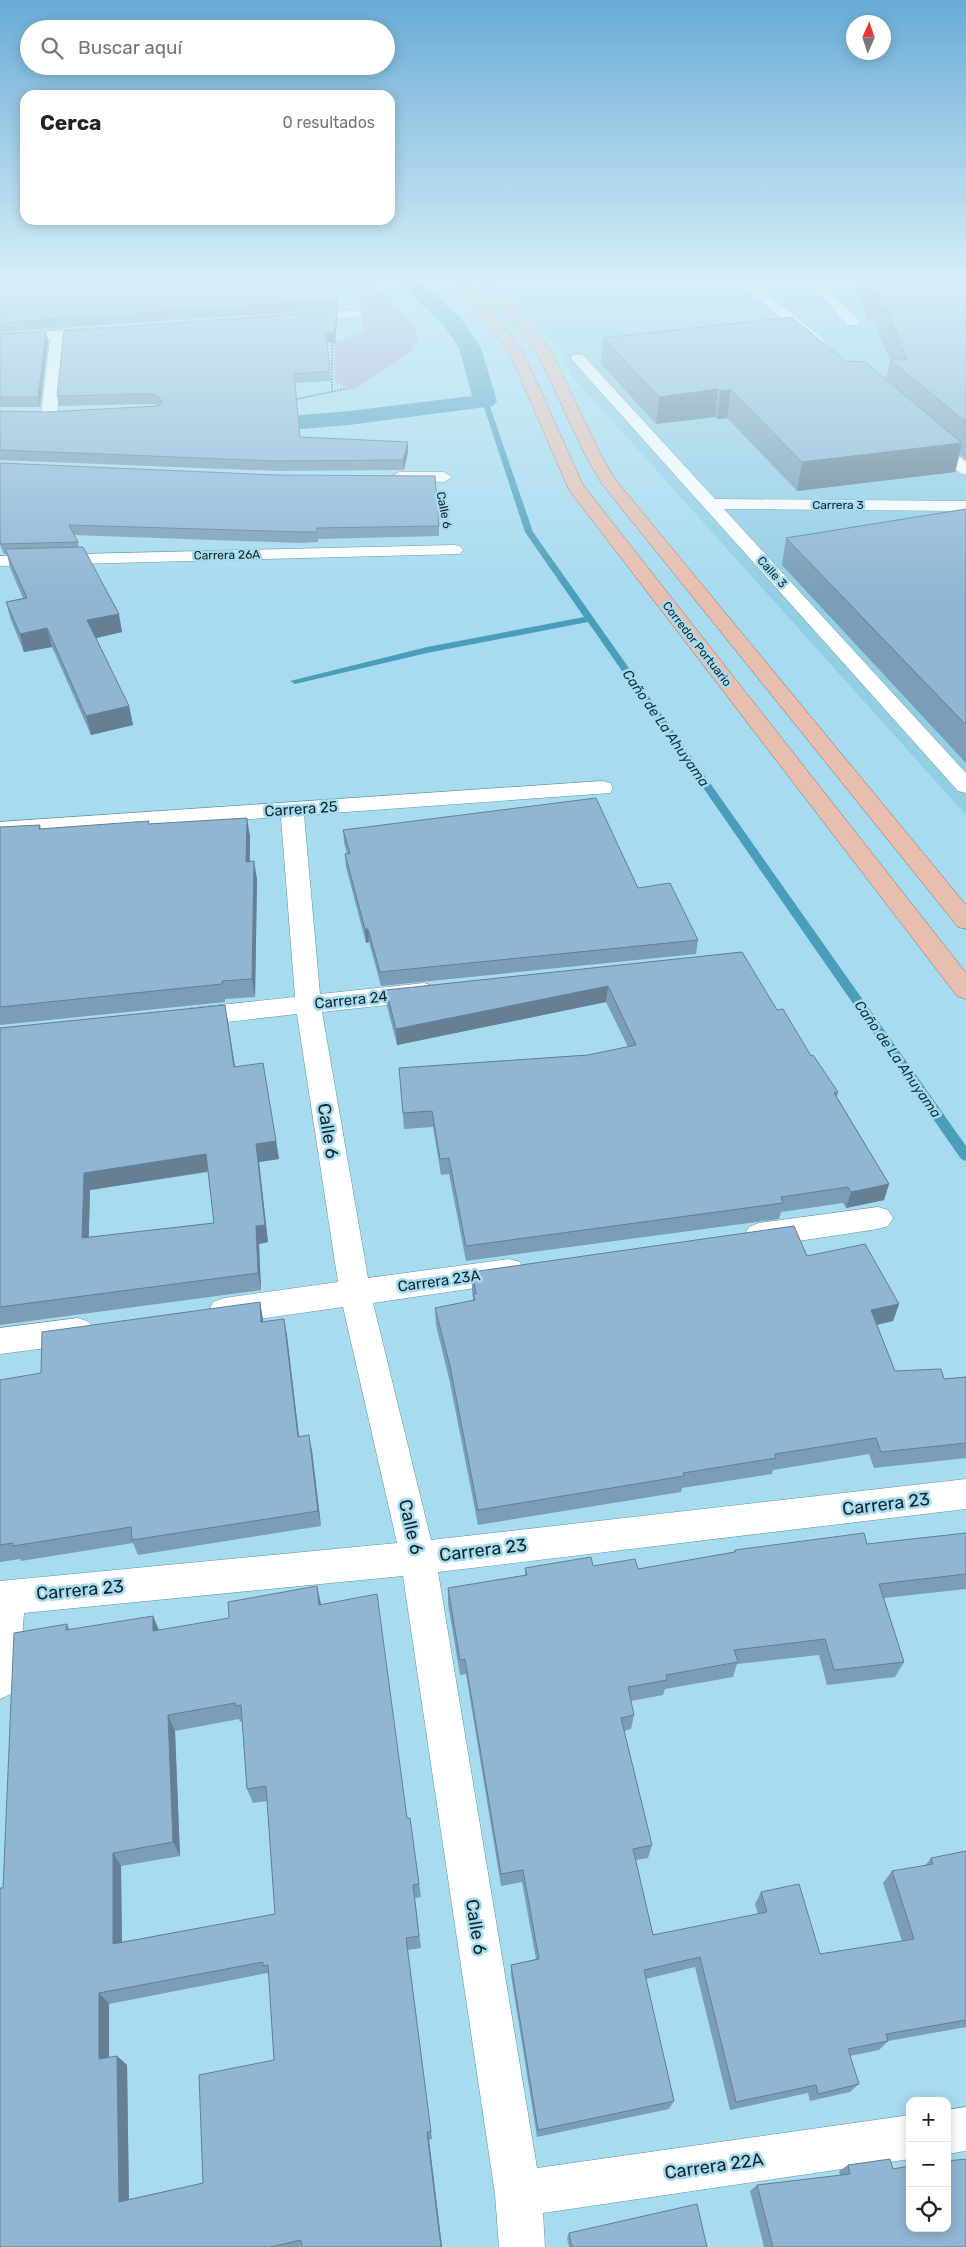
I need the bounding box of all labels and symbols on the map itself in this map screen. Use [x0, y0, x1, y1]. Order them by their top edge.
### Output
north arrow [846, 15, 891, 60]
street label: Calle 6 [434, 490, 454, 530]
street label: Carrera 3 [812, 498, 864, 512]
street label: Carrera 26A [194, 547, 260, 563]
street label: Calle 3 [754, 553, 790, 591]
street label: Corredor Portuario [660, 599, 735, 689]
water label: Caño de La Ahuyama [619, 666, 712, 790]
street label: Carrera 25 [264, 797, 338, 821]
street label: Carrera 24 [314, 987, 388, 1013]
water label: Caño de La Ahuyama [851, 997, 944, 1121]
street label: Calle 6 [313, 1102, 343, 1161]
street label: Carrera 23A [396, 1266, 482, 1296]
street label: Carrera 23 [841, 1488, 931, 1520]
street label: Calle 6 [394, 1497, 428, 1557]
street label: Carrera 23 [438, 1534, 528, 1566]
street label: Carrera 23 [35, 1575, 125, 1605]
street label: Calle 6 [461, 1898, 491, 1957]
street label: Carrera 22A [663, 2148, 765, 2184]

